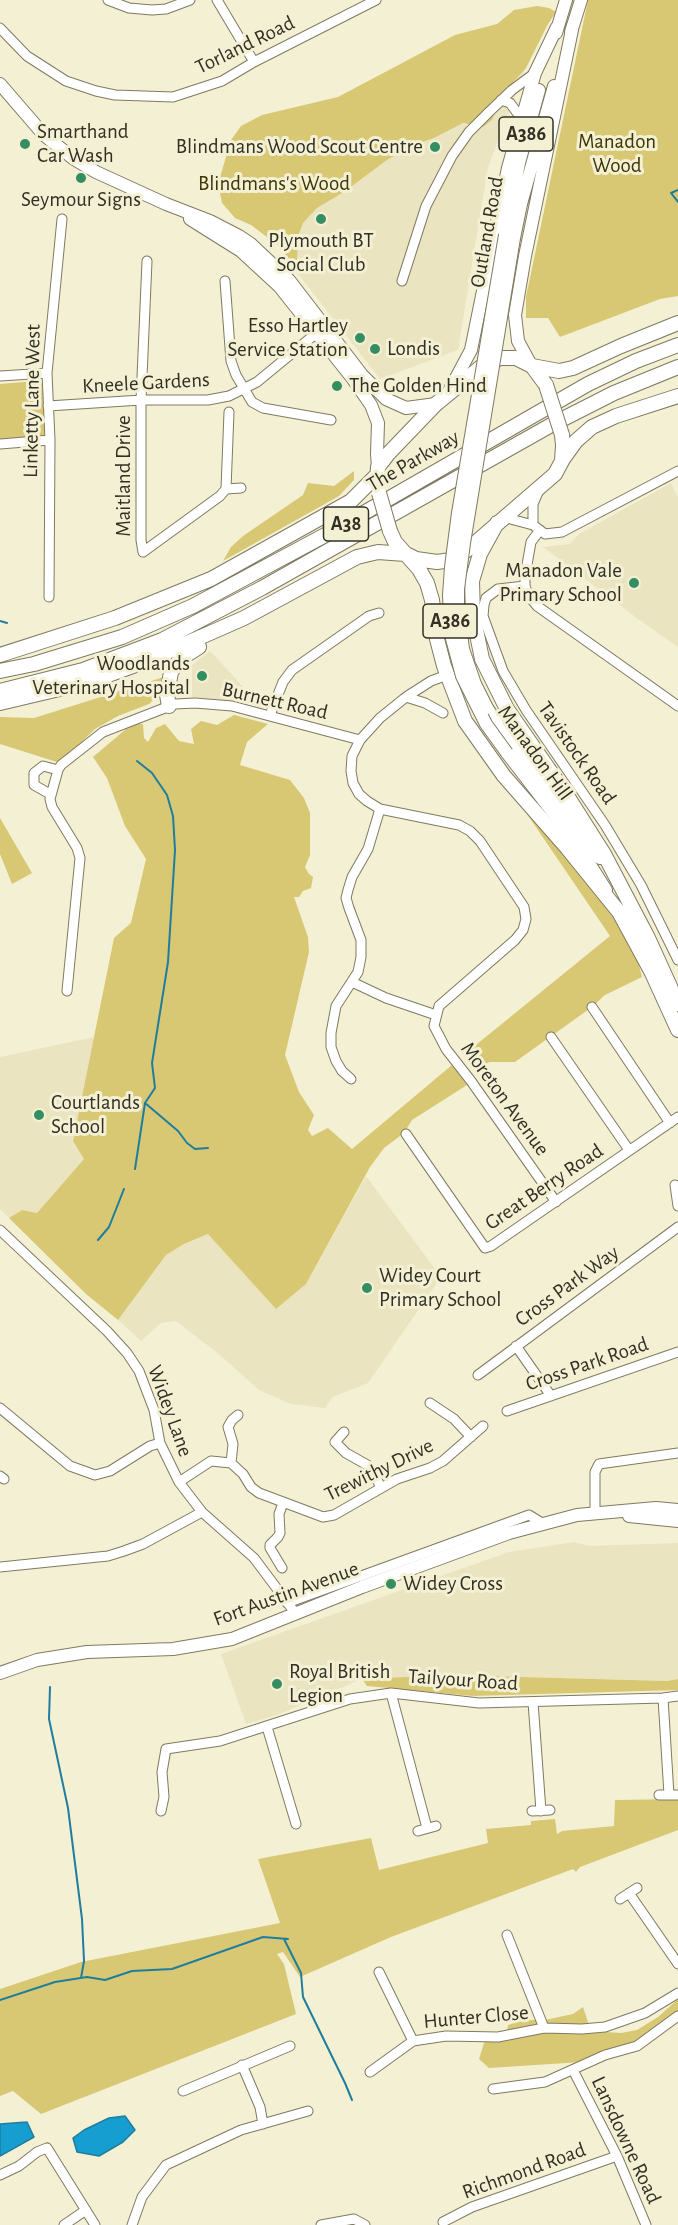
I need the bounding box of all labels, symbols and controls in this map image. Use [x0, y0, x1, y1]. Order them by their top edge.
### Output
street label: Torland Road [191, 10, 299, 80]
road number: A386 [499, 117, 553, 151]
place label: Smarthand Car Wash [37, 119, 129, 169]
park label: Manadon Wood [578, 129, 656, 179]
place label: Blindmans Wood Scout Centre [176, 134, 423, 160]
marker: Smarthand Car Wash [18, 137, 32, 151]
marker: Blindmans Wood Scout Centre [428, 140, 442, 154]
marker: Seymour Signs [74, 171, 88, 185]
park label: Blindmans's Wood [198, 171, 350, 197]
street label: Outland Road [465, 174, 509, 290]
place label: Seymour Signs [21, 187, 141, 213]
marker: Plymouth BT Social Club [314, 212, 328, 226]
place label: Plymouth BT Social Club [268, 228, 374, 278]
place label: Esso Hartley Service Station [228, 313, 348, 363]
street label: Linketty Lane West [18, 324, 46, 478]
marker: Esso Hartley Service Station [353, 331, 367, 345]
place label: Londis [387, 336, 440, 362]
marker: Londis [368, 342, 382, 356]
street label: Kneele Gardens [82, 367, 210, 399]
place label: The Golden Hind [349, 373, 487, 399]
marker: The Golden Hind [330, 379, 344, 393]
street label: Maitland Drive [111, 415, 137, 537]
street label: The Parkway [362, 424, 464, 498]
road number: A38 [324, 507, 368, 541]
place label: Manadon Vale Primary School [499, 558, 622, 608]
marker: Manadon Vale Primary School [627, 576, 641, 590]
road number: A386 [423, 604, 477, 638]
place label: Woodlands Veterinary Hospital [32, 651, 190, 701]
marker: Woodlands Veterinary Hospital [195, 669, 209, 683]
street label: Burnett Road [220, 677, 330, 725]
street label: Tavistock Road [532, 697, 622, 809]
street label: Manadon Hill [492, 701, 578, 805]
street label: Moreton Avenue [455, 1037, 555, 1161]
place label: Courtlands School [51, 1090, 140, 1140]
marker: Courtlands School [32, 1108, 46, 1122]
street label: Great Berry Road [480, 1138, 608, 1236]
street label: Cross Park Way [510, 1240, 624, 1332]
place label: Widey Court Primary School [379, 1263, 502, 1313]
marker: Widey Court Primary School [360, 1281, 374, 1295]
street label: Cross Park Road [522, 1331, 652, 1397]
street label: Widey Lane [142, 1362, 198, 1460]
street label: Trewithy Drive [320, 1433, 438, 1507]
street label: Fort Austin Avenue [210, 1556, 362, 1632]
place label: Widey Cross [403, 1571, 503, 1597]
marker: Widey Cross [384, 1577, 398, 1591]
place label: Royal British Legion [289, 1659, 390, 1709]
street label: Tailyour Road [407, 1664, 519, 1696]
marker: Royal British Legion [270, 1677, 284, 1691]
street label: Hunter Close [422, 2000, 530, 2034]
street label: Lansdowne Road [585, 2072, 667, 2208]
street label: Richmond Road [459, 2137, 589, 2205]

